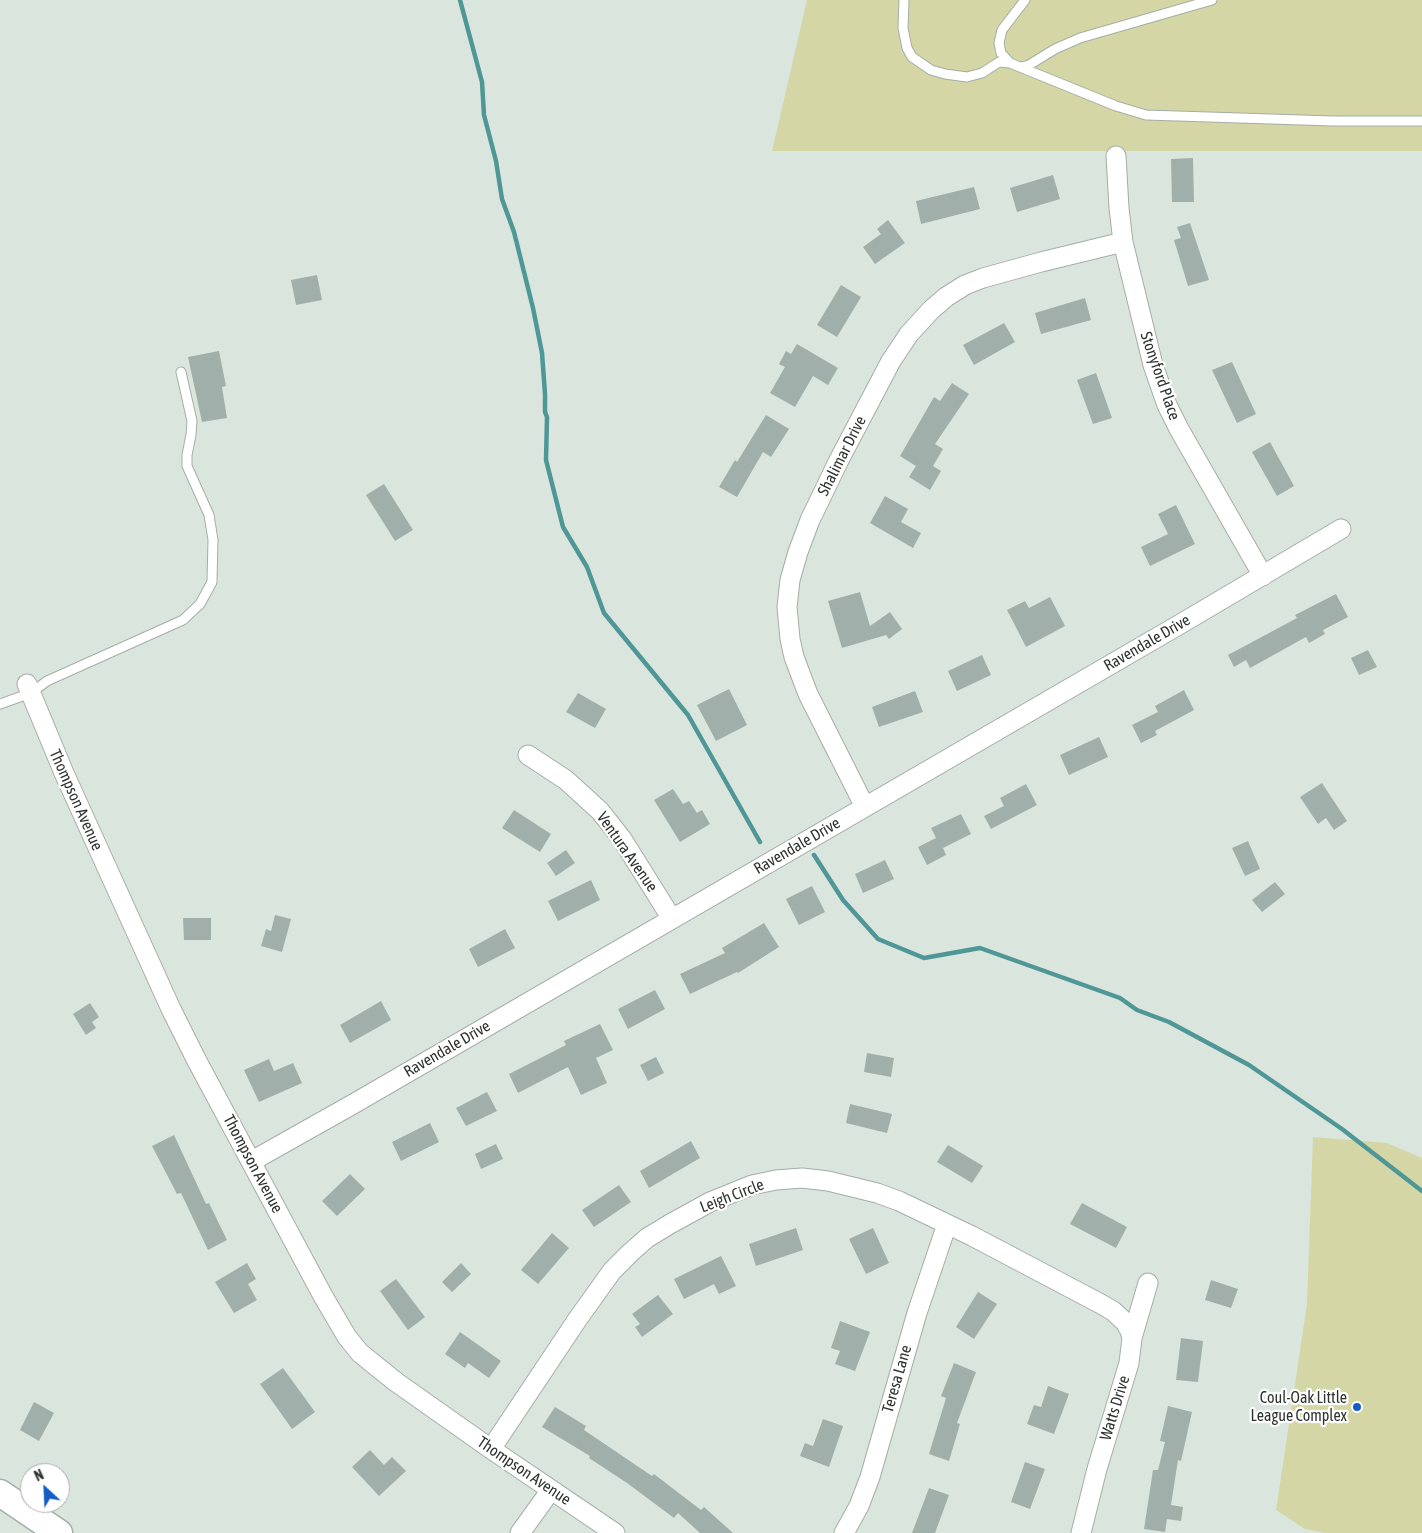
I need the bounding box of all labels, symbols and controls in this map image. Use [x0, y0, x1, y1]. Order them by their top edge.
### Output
street label: Stonyford Place [1136, 329, 1184, 423]
street label: Shalimar Drive [814, 413, 870, 499]
street label: Ravendale Drive [1100, 611, 1194, 675]
street label: Thompson Avenue [45, 747, 107, 853]
street label: Ventura Avenue [592, 808, 662, 896]
street label: Ravendale Drive [750, 814, 844, 878]
street label: Ravendale Drive [400, 1017, 494, 1081]
street label: Thompson Avenue [219, 1112, 287, 1216]
street label: Leigh Circle [697, 1175, 767, 1217]
street label: Teresa Lane [878, 1343, 916, 1415]
street label: Watts Drive [1096, 1373, 1134, 1443]
place label: Coul-Oak Little League Complex [1251, 1388, 1347, 1426]
marker: Coul-Oak Little League Complex [1351, 1401, 1363, 1413]
street label: Thompson Avenue [474, 1433, 574, 1509]
north arrow [20, 1463, 70, 1513]
text: N [32, 1466, 46, 1484]

